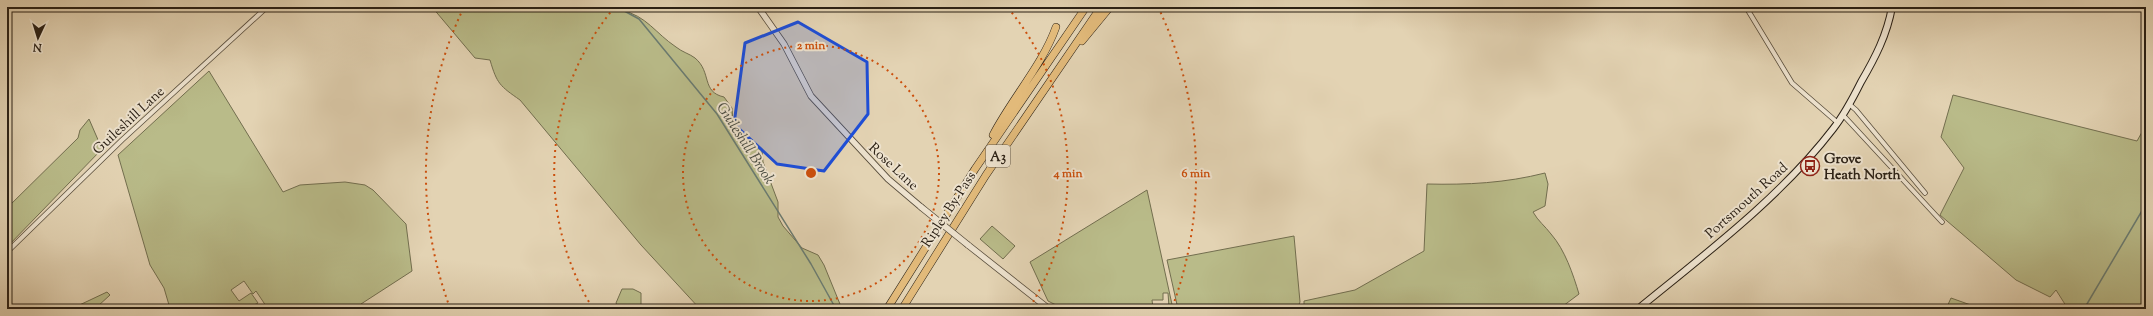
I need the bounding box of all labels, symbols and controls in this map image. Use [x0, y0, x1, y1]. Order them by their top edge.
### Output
north arrow [18, 18, 58, 58]
text: 2 min [797, 37, 826, 55]
text: N [32, 39, 43, 55]
street label: Guileshill Lane [89, 83, 170, 160]
water label: Guileshill Brook [710, 99, 779, 189]
street label: Rose Lane [863, 139, 922, 196]
road number: A3 [986, 145, 1010, 167]
place label: Grove Heath North [1824, 150, 1902, 186]
bus stop icon: Grove Heath North [1799, 155, 1821, 177]
street label: Portsmouth Road [1702, 159, 1793, 244]
text: 4 min [1052, 165, 1083, 183]
text: 6 min [1182, 165, 1211, 183]
centre of rings [804, 166, 818, 180]
street label: Ripley By-Pass [918, 168, 982, 252]

